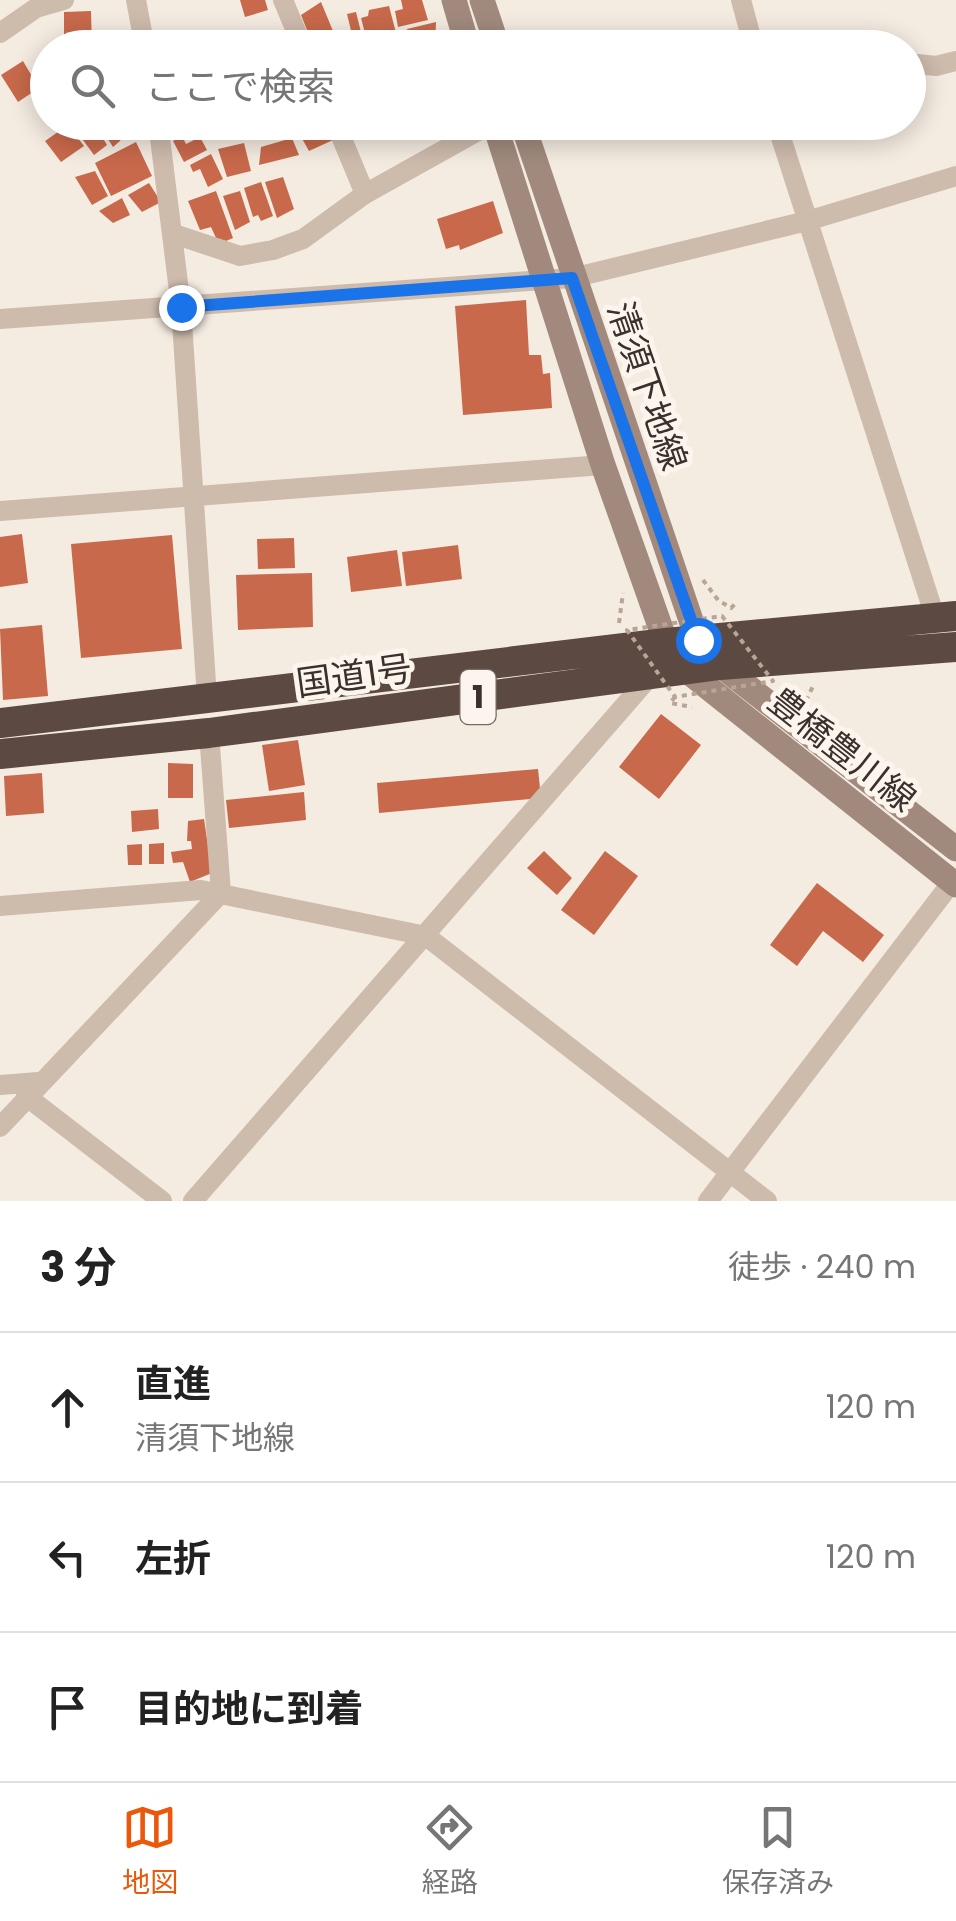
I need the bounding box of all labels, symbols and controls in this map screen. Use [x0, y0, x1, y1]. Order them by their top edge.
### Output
search box [30, 30, 926, 140]
icon: search [65, 58, 120, 113]
text: ここで検索 [145, 60, 335, 113]
route end [159, 285, 205, 331]
street label: 清須下地線 [596, 295, 699, 477]
route start [676, 618, 722, 664]
street label: 国道1号 [293, 643, 415, 708]
road number: 1 [460, 670, 496, 724]
street label: 豊橋豊川線 [758, 676, 926, 823]
text: 3 分 [40, 1238, 116, 1297]
text: 徒歩 · 240 m [728, 1244, 916, 1289]
text: 直進 [135, 1357, 211, 1410]
icon: ahead [40, 1380, 95, 1435]
text: 120 m [826, 1384, 916, 1429]
text: 清須下地線 [135, 1415, 295, 1460]
icon: left [40, 1530, 95, 1585]
text: 左折 [135, 1532, 211, 1585]
text: 120 m [826, 1534, 916, 1579]
icon: arrive [40, 1680, 95, 1735]
text: 目的地に到着 [135, 1682, 363, 1735]
tab: 地図 [122, 1800, 178, 1904]
tab: 経路 [422, 1800, 478, 1904]
tab: 保存済み [722, 1800, 834, 1904]

